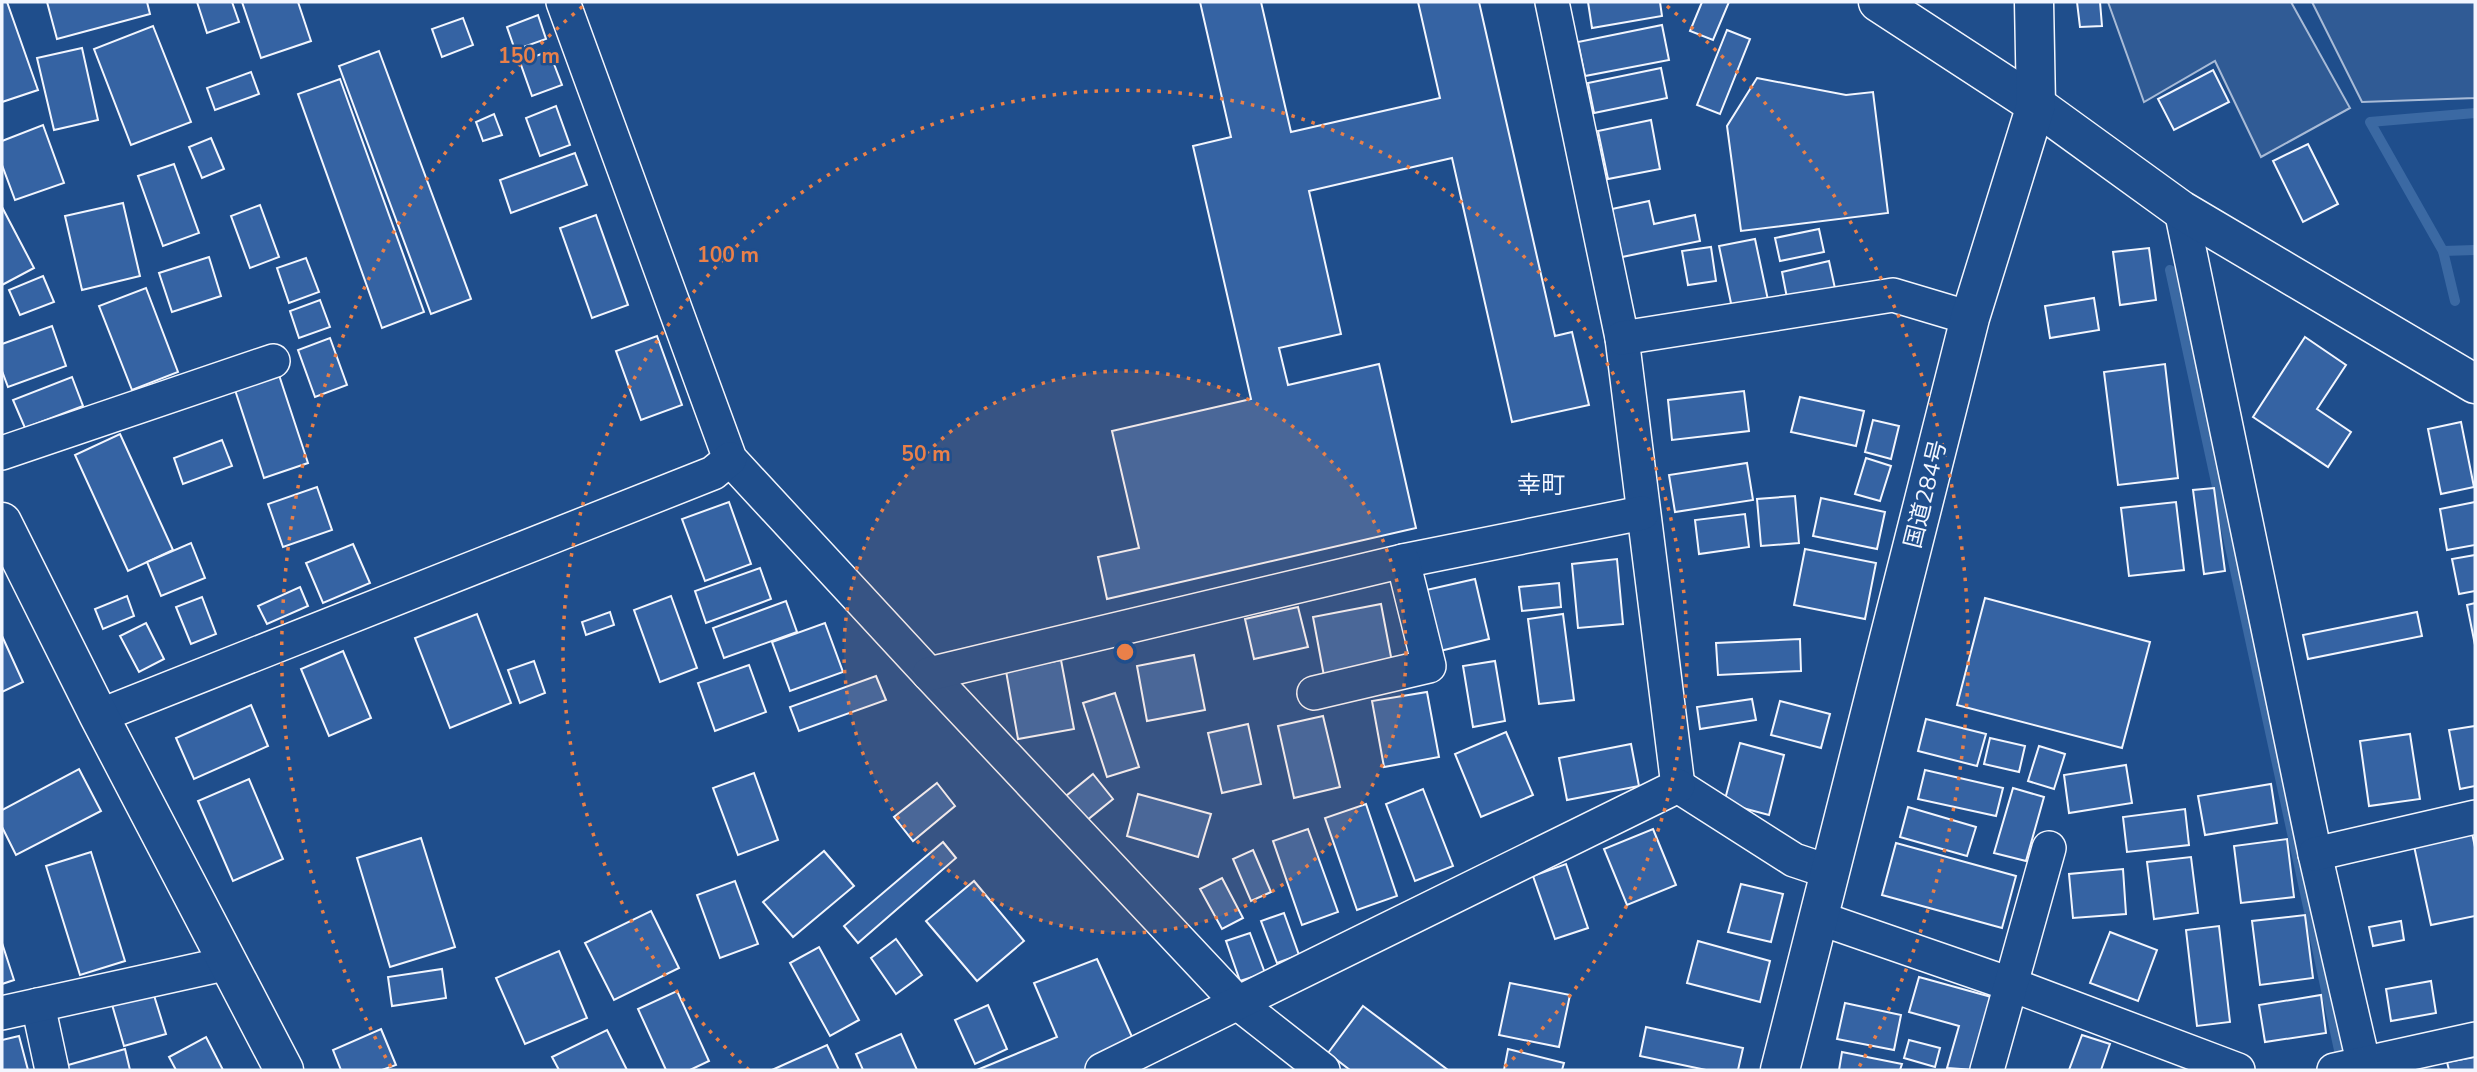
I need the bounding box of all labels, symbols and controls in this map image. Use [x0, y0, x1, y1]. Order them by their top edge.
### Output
text: 150 m [498, 42, 560, 70]
text: 100 m [697, 241, 759, 269]
street label: 国道284号 [1897, 437, 1954, 551]
text: 50 m [901, 440, 951, 468]
district label: 幸町 [1517, 469, 1565, 501]
centre of rings [1113, 640, 1137, 664]

